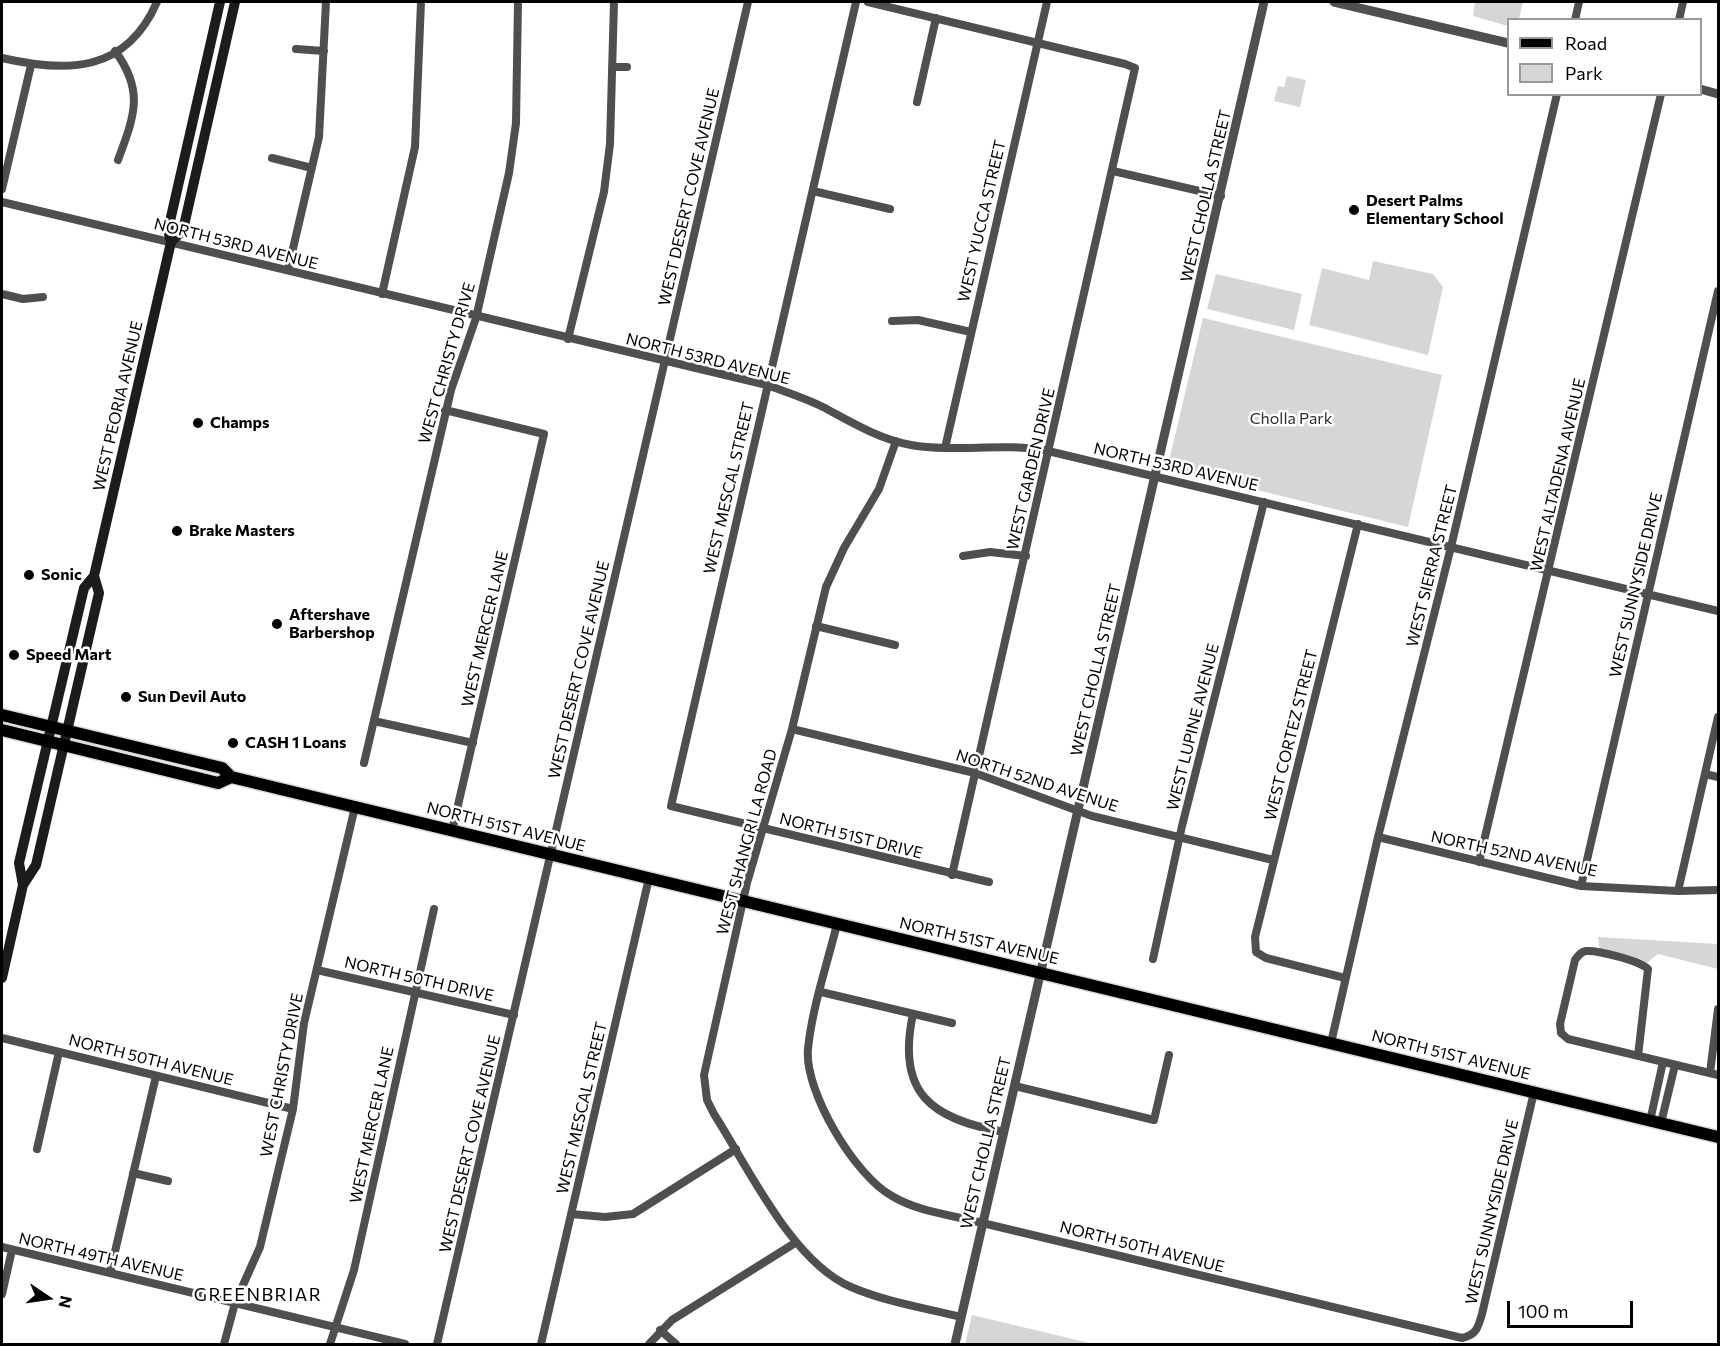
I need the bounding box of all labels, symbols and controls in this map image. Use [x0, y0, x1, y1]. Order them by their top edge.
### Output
legend [1507, 18, 1702, 96]
text: Road [1565, 32, 1607, 54]
text: Park [1565, 62, 1603, 84]
street label: WEST DESERT COVE AVENUE [655, 86, 723, 308]
street label: WEST CHOLLA STREET [1177, 108, 1235, 284]
street label: WEST YUCCA STREET [954, 138, 1010, 304]
place label: Desert Palms Elementary School [1366, 191, 1504, 229]
marker: Desert Palms Elementary School [1347, 203, 1361, 217]
street label: NORTH 53RD AVENUE [152, 214, 320, 274]
street label: WEST CHRISTY DRIVE [415, 280, 479, 446]
street label: WEST PEORIA AVENUE [89, 319, 147, 493]
street label: NORTH 53RD AVENUE [624, 329, 792, 389]
street label: WEST ALTADENA AVENUE [1526, 376, 1590, 574]
street label: WEST GARDEN DRIVE [1003, 386, 1059, 552]
street label: WEST MESCAL STREET [700, 400, 758, 576]
park label: Cholla Park [1250, 409, 1332, 429]
place label: Champs [210, 413, 269, 433]
marker: Champs [191, 416, 205, 430]
street label: NORTH 53RD AVENUE [1092, 439, 1260, 495]
street label: WEST SIERRA STREET [1403, 483, 1461, 649]
street label: WEST SUNNYSIDE DRIVE [1605, 491, 1667, 679]
place label: Brake Masters [189, 521, 295, 541]
marker: Brake Masters [170, 524, 184, 538]
street label: WEST MERCER LANE [458, 549, 512, 709]
street label: WEST DESERT COVE AVENUE [545, 559, 613, 781]
place label: Sonic [41, 565, 82, 585]
marker: Sonic [22, 568, 36, 582]
street label: WEST CHOLLA STREET [1067, 582, 1125, 758]
place label: Aftershave Barbershop [289, 605, 375, 643]
marker: Aftershave Barbershop [270, 617, 284, 631]
street label: WEST LUPINE AVENUE [1163, 641, 1223, 813]
place label: Speed Mart [26, 645, 111, 665]
street label: WEST CORTEZ STREET [1260, 647, 1322, 823]
marker: Speed Mart [7, 648, 21, 662]
place label: Sun Devil Auto [138, 687, 246, 707]
marker: Sun Devil Auto [119, 690, 133, 704]
place label: CASH 1 Loans [245, 733, 346, 753]
marker: CASH 1 Loans [226, 736, 240, 750]
street label: NORTH 52ND AVENUE [953, 746, 1121, 816]
street label: WEST SHANGRI LA ROAD [713, 747, 781, 937]
street label: NORTH 51ST AVENUE [425, 798, 587, 856]
street label: NORTH 51ST DRIVE [777, 809, 925, 863]
street label: NORTH 52ND AVENUE [1429, 827, 1599, 881]
street label: NORTH 51ST AVENUE [897, 913, 1061, 969]
street label: NORTH 50TH DRIVE [342, 952, 496, 1006]
street label: WEST CHRISTY DRIVE [257, 991, 307, 1159]
street label: WEST MESCAL STREET [553, 1020, 611, 1196]
street label: NORTH 51ST AVENUE [1370, 1026, 1532, 1084]
street label: NORTH 50TH AVENUE [67, 1030, 235, 1090]
street label: WEST DESERT COVE AVENUE [436, 1033, 504, 1255]
street label: WEST MERCER LANE [346, 1045, 398, 1205]
street label: WEST CHOLLA STREET [957, 1055, 1015, 1231]
street label: WEST SUNNYSIDE DRIVE [1461, 1118, 1523, 1306]
street label: NORTH 50TH AVENUE [1058, 1217, 1226, 1277]
street label: NORTH 49TH AVENUE [17, 1229, 185, 1285]
north arrow [18, 1268, 78, 1328]
district label: GREENBRIAR [194, 1284, 322, 1306]
scale bar [1510, 1289, 1636, 1327]
text: N [55, 1294, 77, 1310]
text: 100 m [1518, 1300, 1568, 1322]

